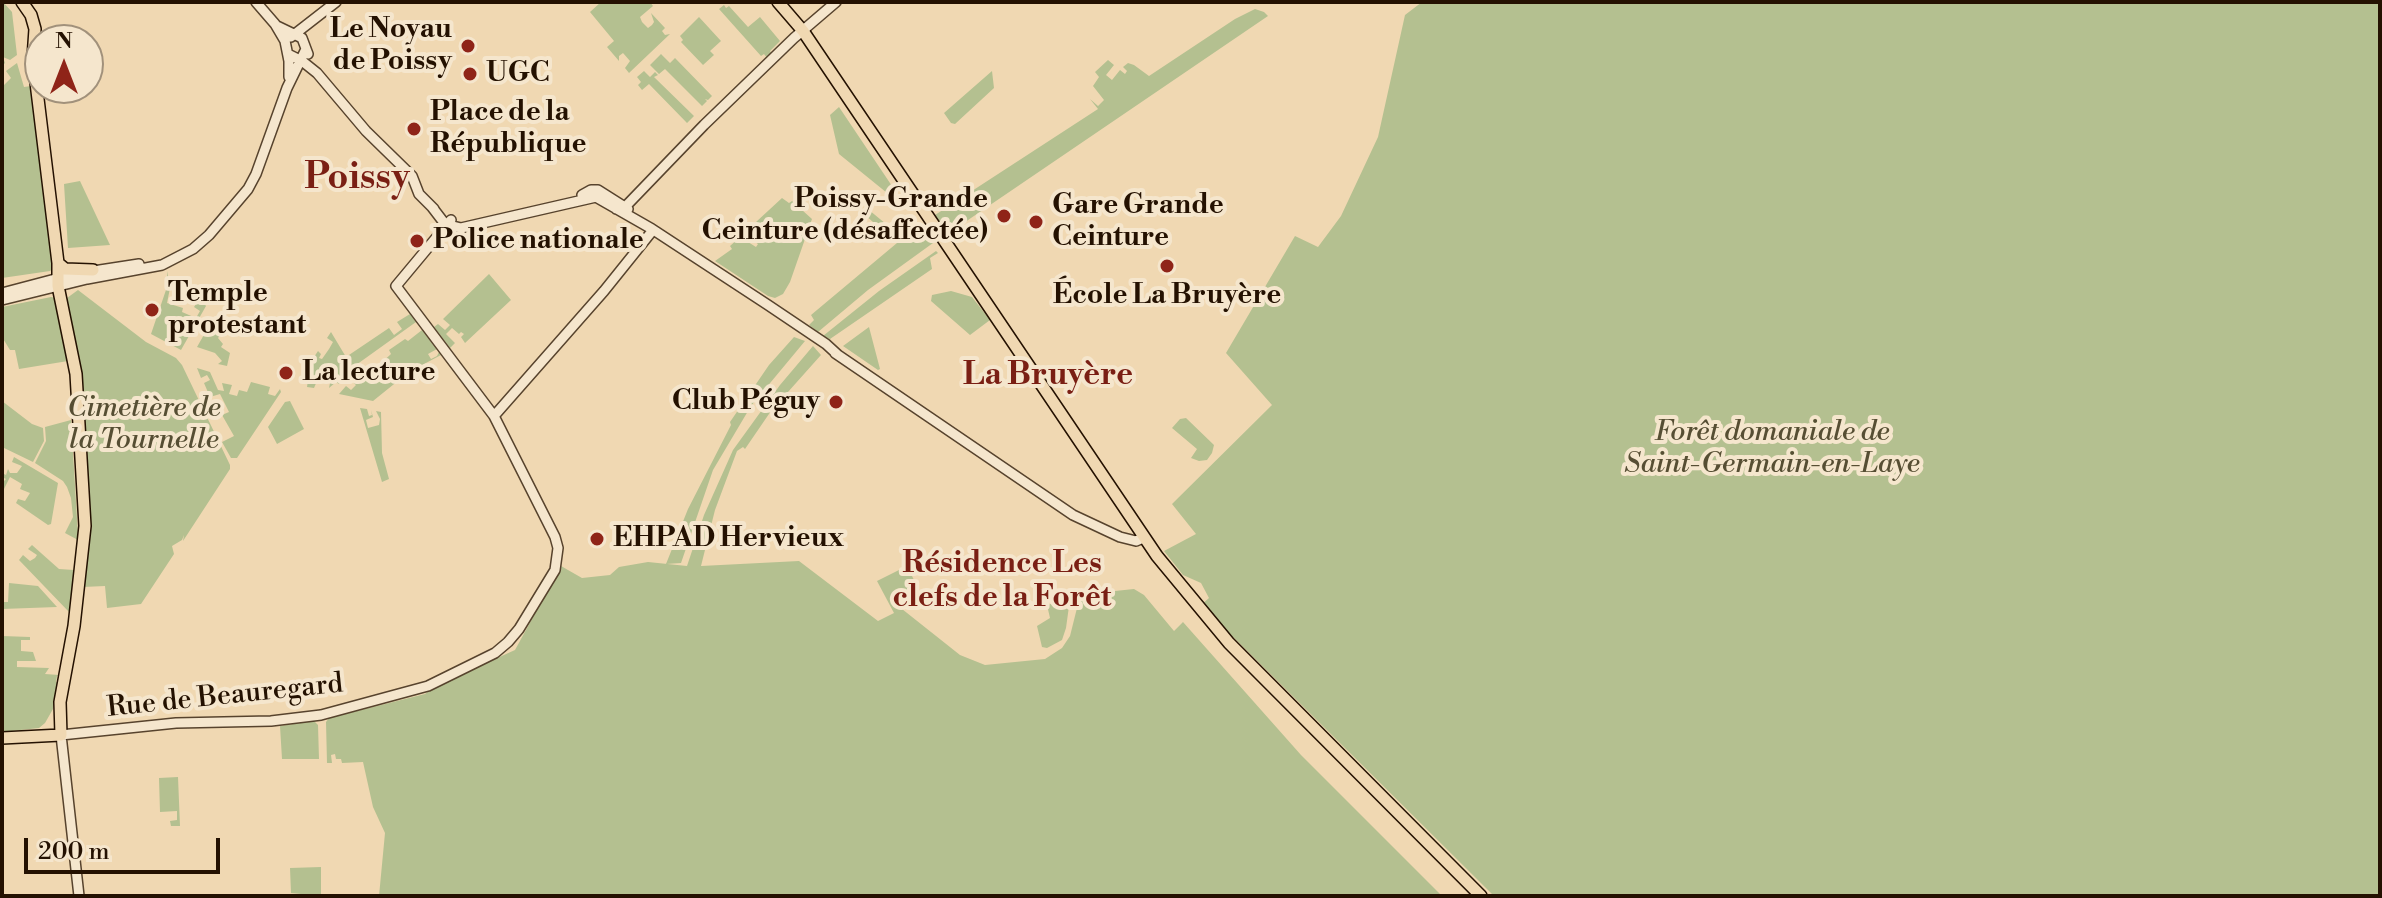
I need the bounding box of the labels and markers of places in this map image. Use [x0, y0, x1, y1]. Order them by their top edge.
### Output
place label: Le Noyau de Poissy [330, 13, 452, 79]
marker: Le Noyau de Poissy [459, 37, 477, 55]
place label: UGC [486, 57, 550, 91]
marker: UGC [461, 65, 479, 83]
place label: Place de la République [430, 96, 587, 162]
marker: Place de la République [405, 120, 423, 138]
place label: Poissy-Grande Ceinture (désaffectée) [702, 183, 988, 249]
place label: Gare Grande Ceinture [1052, 189, 1224, 255]
marker: Poissy-Grande Ceinture (désaffectée) [995, 207, 1013, 225]
marker: Gare Grande Ceinture [1027, 213, 1045, 231]
place label: Police nationale [433, 224, 644, 258]
marker: Police nationale [408, 232, 426, 250]
marker: École La Bruyère [1158, 257, 1176, 275]
place label: Temple protestant [168, 277, 306, 343]
place label: École La Bruyère [1053, 279, 1281, 313]
marker: Temple protestant [143, 301, 161, 319]
place label: La lecture [302, 356, 436, 390]
marker: La lecture [277, 364, 295, 382]
place label: Club Péguy [672, 385, 820, 419]
marker: Club Péguy [827, 393, 845, 411]
place label: EHPAD Hervieux [613, 522, 844, 556]
marker: EHPAD Hervieux [588, 530, 606, 548]

